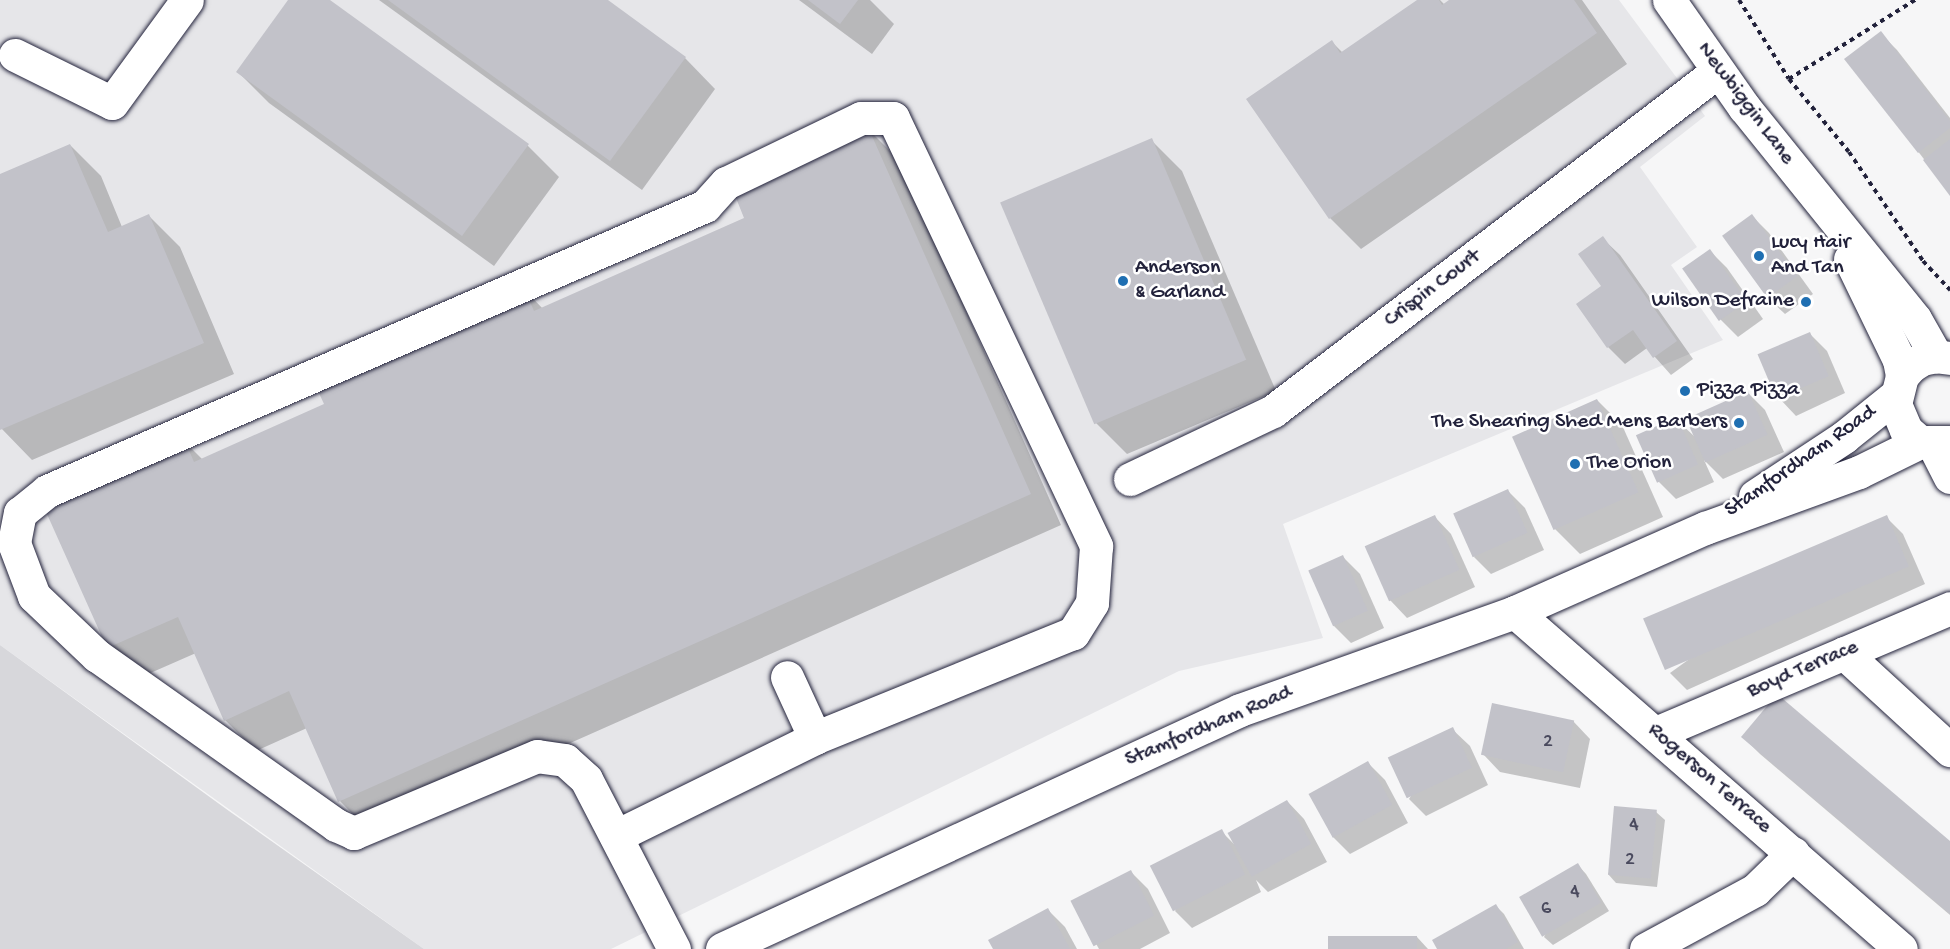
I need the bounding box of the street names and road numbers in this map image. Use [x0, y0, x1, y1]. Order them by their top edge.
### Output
street label: Newbiggin Lane [1690, 37, 1800, 171]
street label: Crispin Court [1379, 244, 1487, 334]
street label: Stamfordham Road [1720, 400, 1882, 524]
street label: Boyd Terrace [1744, 635, 1862, 705]
street label: Stamfordham Road [1122, 680, 1296, 774]
street label: Rogerson Terrace [1641, 718, 1777, 840]

